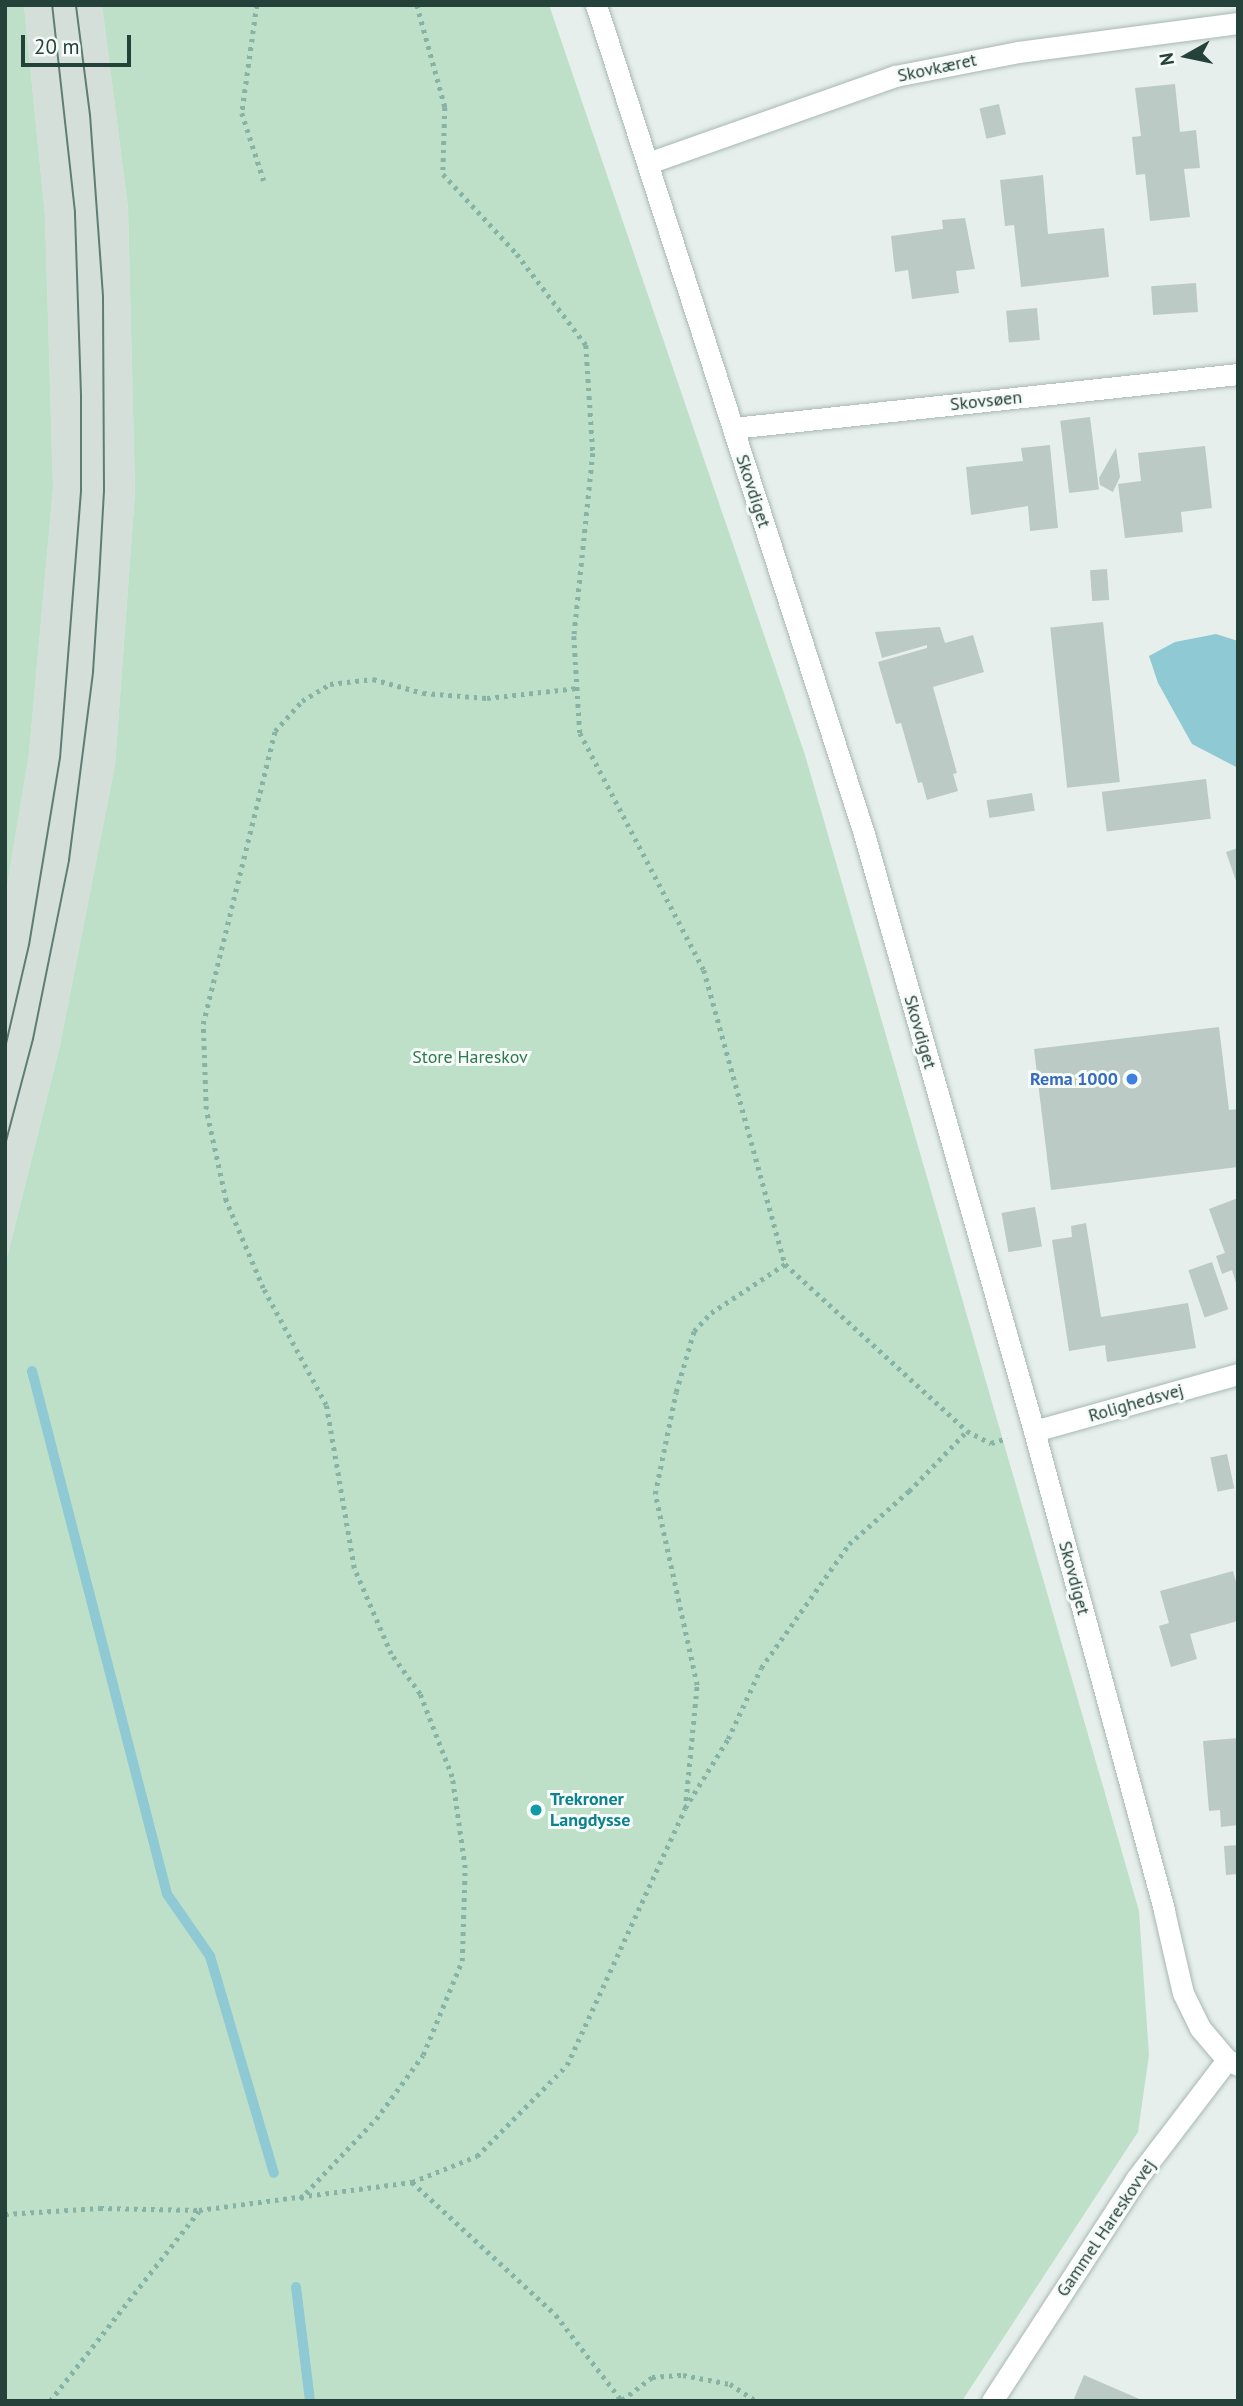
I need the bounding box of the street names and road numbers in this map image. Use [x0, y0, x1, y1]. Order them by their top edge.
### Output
street label: Skovkæret [895, 49, 979, 87]
street label: Skovsøen [949, 386, 1023, 416]
street label: Skovdiget [731, 452, 775, 530]
street label: Skovdiget [899, 993, 941, 1071]
street label: Rolighedsvej [1086, 1379, 1186, 1427]
street label: Skovdiget [1054, 1539, 1094, 1617]
street label: Gammel Hareskovvej [1052, 2155, 1160, 2301]

